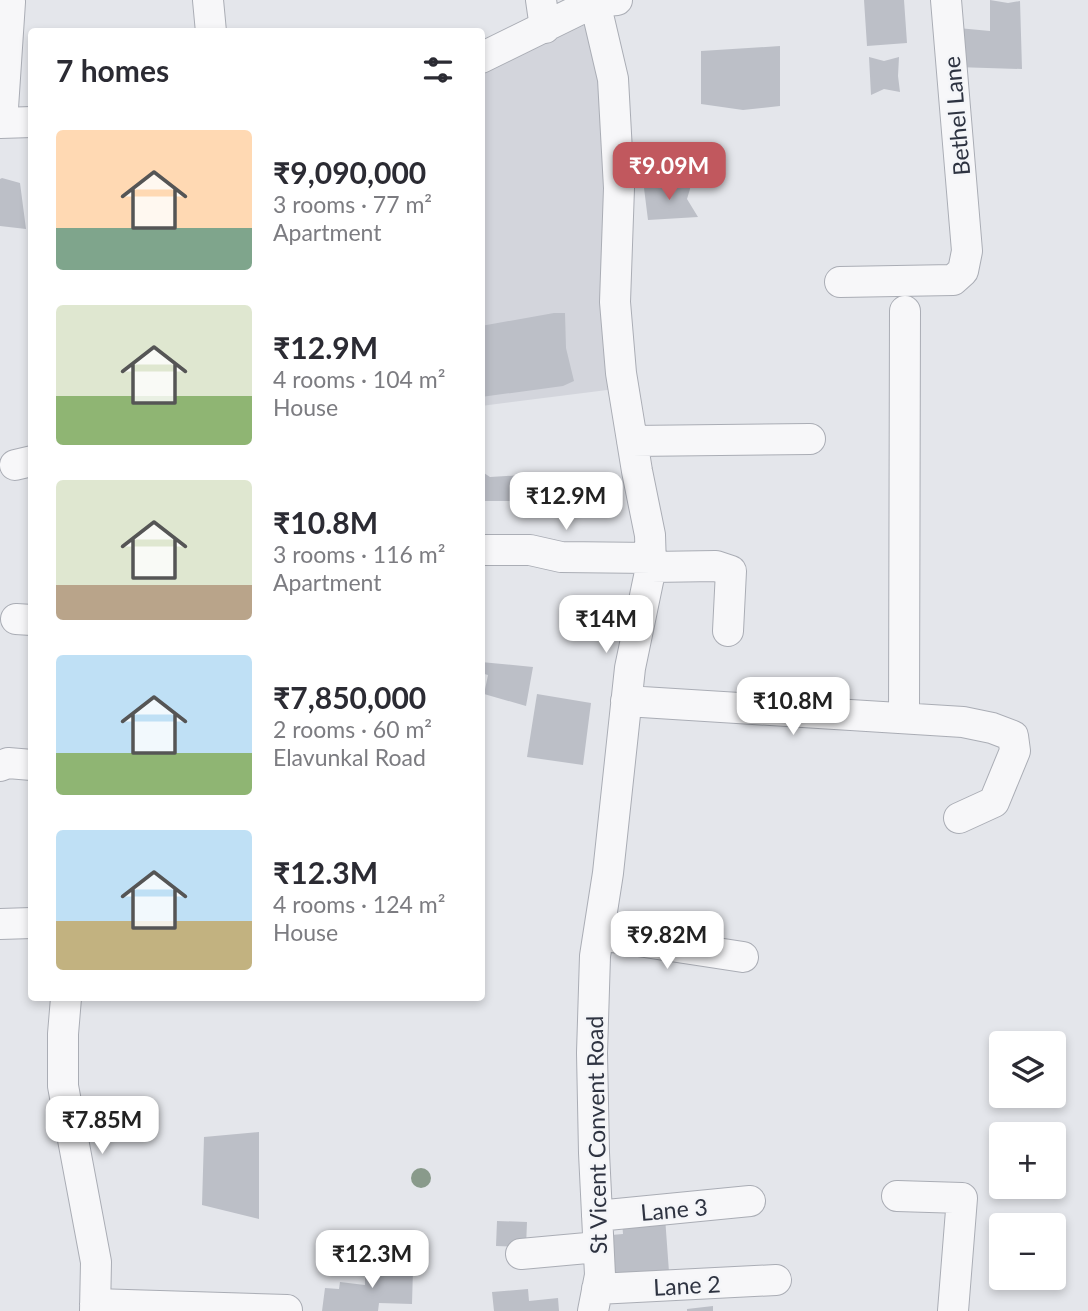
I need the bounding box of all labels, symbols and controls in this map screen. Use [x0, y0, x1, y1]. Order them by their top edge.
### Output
icon: filters [419, 51, 457, 89]
text: 7 homes [56, 52, 169, 88]
street label: Bethel Lane [937, 55, 975, 177]
pin: ₹9.09M [612, 142, 726, 202]
text: ₹9.09M [629, 151, 709, 179]
text: ₹9,090,000 [273, 154, 426, 190]
icon: home [112, 158, 196, 242]
text: 3 rooms · 77 m² [273, 190, 432, 218]
text: Apartment [273, 218, 381, 246]
text: ₹12.9M [273, 329, 378, 365]
icon: home [112, 333, 196, 417]
text: 4 rooms · 104 m² [273, 365, 445, 393]
text: House [273, 393, 338, 421]
pin: ₹12.9M [509, 472, 623, 532]
text: ₹12.9M [526, 481, 606, 509]
text: ₹10.8M [273, 504, 378, 540]
icon: home [112, 508, 196, 592]
text: 3 rooms · 116 m² [273, 540, 445, 568]
text: Apartment [273, 568, 381, 596]
pin: ₹14M [565, 596, 647, 655]
text: ₹14M [575, 604, 637, 632]
pin: ₹10.8M [736, 678, 850, 737]
text: ₹7,850,000 [273, 679, 426, 715]
icon: home [112, 683, 196, 767]
text: ₹10.8M [753, 686, 833, 714]
text: 2 rooms · 60 m² [273, 715, 432, 743]
text: Elavunkal Road [273, 743, 426, 771]
text: ₹12.3M [273, 854, 378, 890]
icon: home [112, 858, 196, 942]
text: 4 rooms · 124 m² [273, 890, 445, 918]
pin: ₹9.82M [610, 912, 724, 971]
text: House [273, 918, 338, 946]
text: ₹9.82M [627, 920, 707, 948]
street label: St Vicent Convent Road [580, 1016, 612, 1254]
map controls [989, 1031, 1066, 1290]
button: layers [989, 1031, 1066, 1108]
pin: ₹7.85M [45, 1096, 159, 1156]
text: ₹7.85M [62, 1105, 142, 1133]
button: + [989, 1122, 1066, 1199]
street label: Lane 3 [639, 1192, 709, 1226]
button: − [989, 1213, 1066, 1290]
pin: ₹12.3M [315, 1230, 429, 1290]
text: ₹12.3M [332, 1239, 412, 1267]
street label: Lane 2 [653, 1269, 721, 1301]

